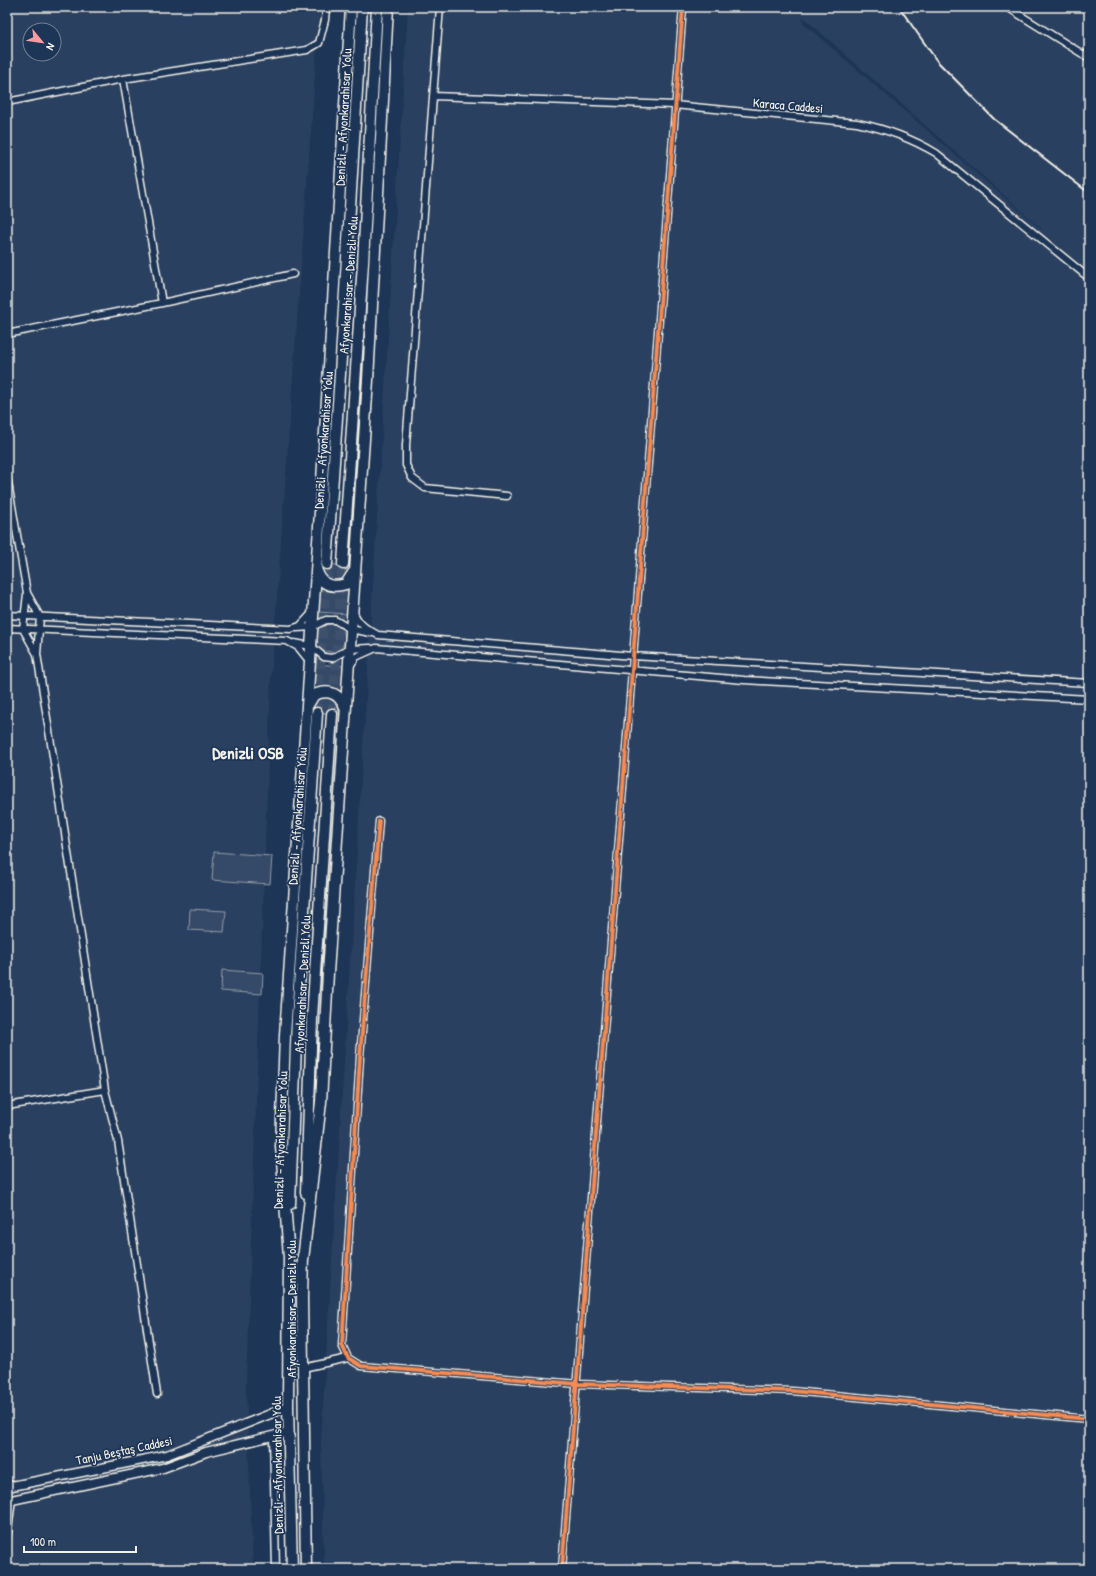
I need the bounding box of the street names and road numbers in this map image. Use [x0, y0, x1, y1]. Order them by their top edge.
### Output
street label: Denizli - Afyonkarahisar Yolu [330, 48, 356, 186]
street label: Karaca Caddesi [752, 93, 824, 117]
street label: Afyonkarahisar - Denizli Yolu [334, 216, 362, 354]
street label: Denizli - Afyonkarahisar Yolu [309, 371, 337, 509]
street label: Denizli - Afyonkarahisar Yolu [283, 747, 311, 885]
street label: Afyonkarahisar - Denizli Yolu [289, 915, 315, 1053]
street label: Denizli - Afyonkarahisar Yolu [269, 1071, 291, 1209]
street label: Afyonkarahisar - Denizli Yolu [282, 1240, 300, 1378]
street label: Denizli - Afyonkarahisar Yolu [267, 1396, 287, 1534]
street label: Tanju Beştaş Caddesi [74, 1431, 174, 1469]

